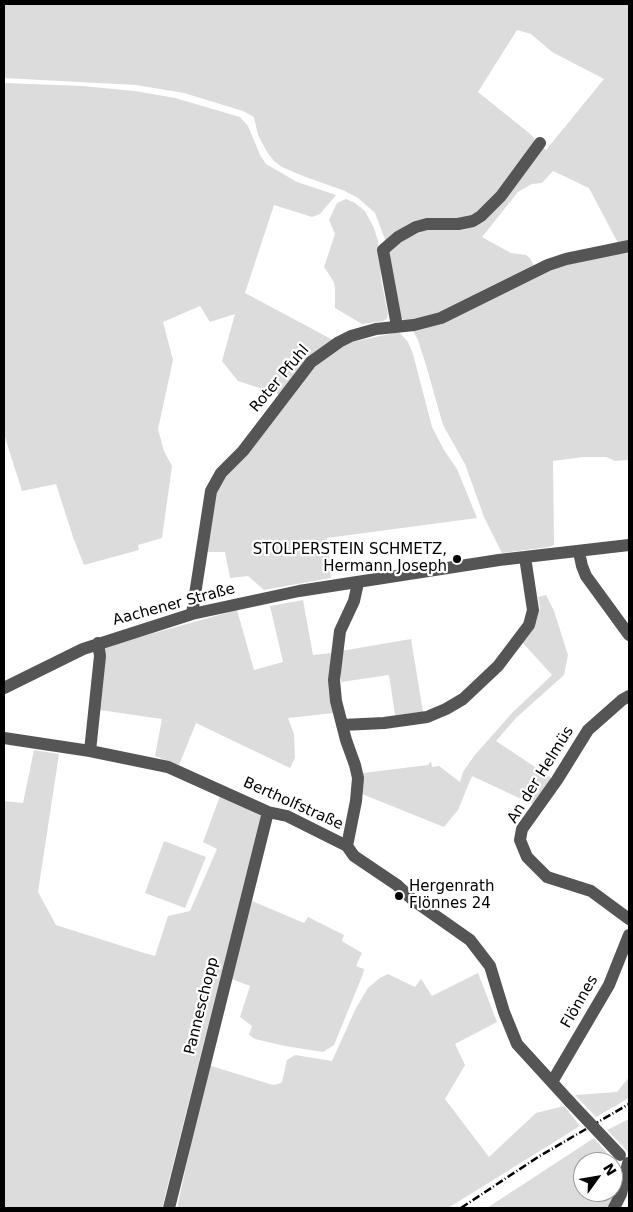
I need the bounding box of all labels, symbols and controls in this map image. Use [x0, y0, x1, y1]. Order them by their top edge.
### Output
street label: Roter Pfuhl [247, 342, 313, 416]
place label: STOLPERSTEIN SCHMETZ, Hermann Joseph [253, 541, 447, 576]
marker: STOLPERSTEIN SCHMETZ, Hermann Joseph [451, 553, 463, 565]
street label: Aachener Straße [111, 580, 237, 630]
street label: An der Helmüs [504, 723, 578, 827]
street label: Bertholfstraße [240, 774, 346, 834]
place label: Hergenrath Flönnes 24 [409, 878, 494, 913]
marker: Hergenrath Flönnes 24 [393, 890, 405, 902]
street label: Panneschopp [181, 956, 223, 1056]
street label: Flönnes [558, 972, 602, 1032]
north arrow [573, 1152, 623, 1202]
text: N [600, 1160, 620, 1179]

